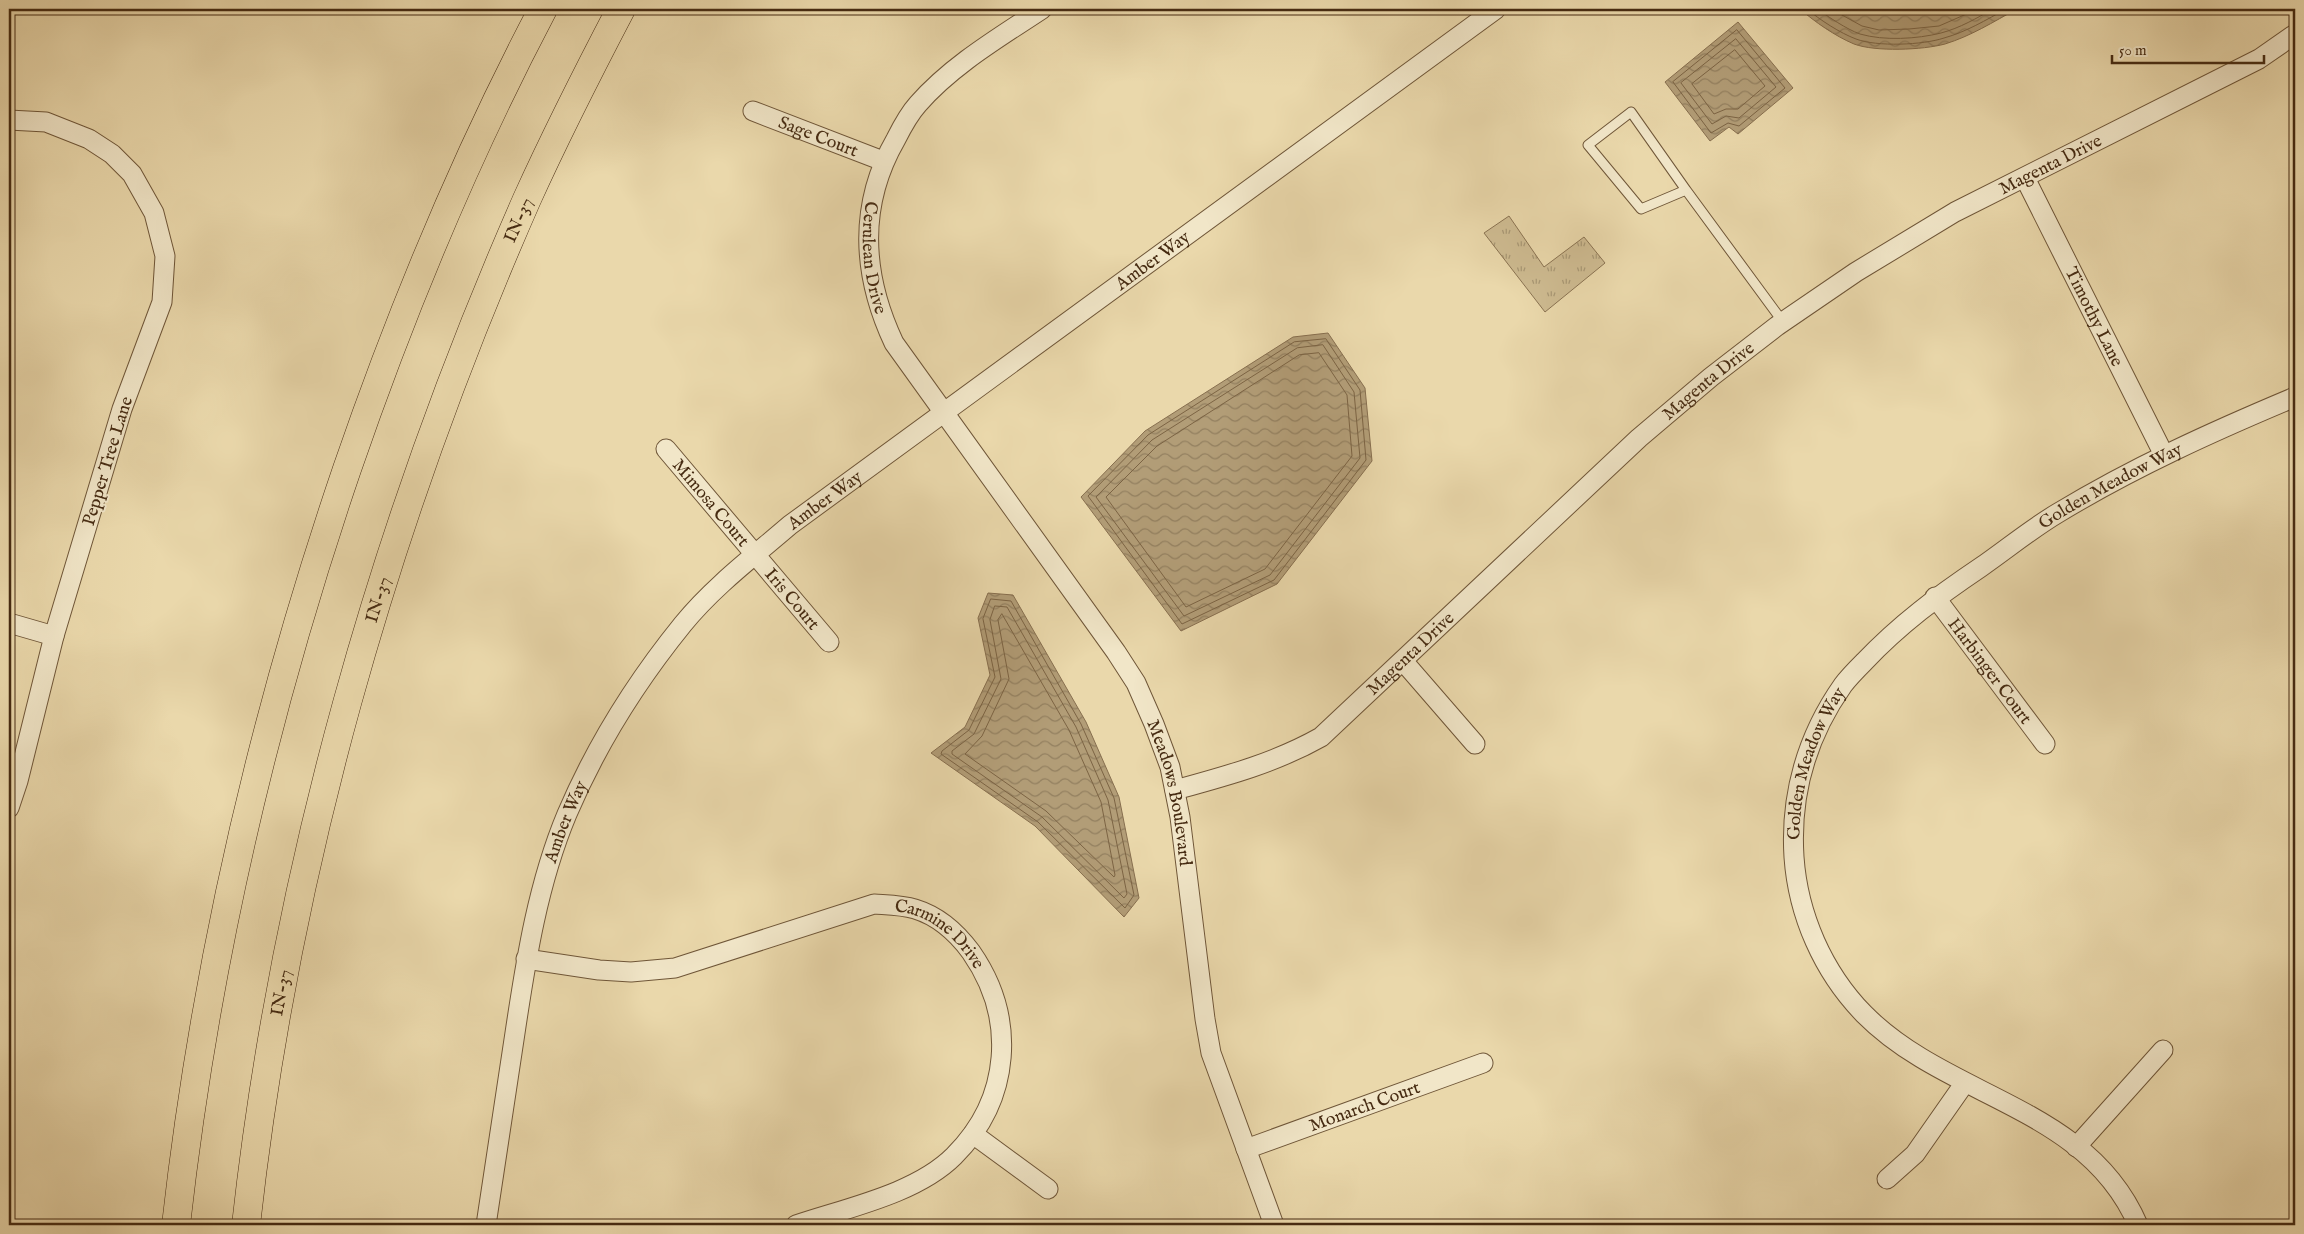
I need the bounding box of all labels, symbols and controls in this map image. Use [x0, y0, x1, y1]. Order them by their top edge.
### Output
scale bar [2112, 32, 2264, 64]
text: 50 m [2119, 41, 2147, 60]
street label: Sage Court [775, 112, 861, 163]
street label: Magenta Drive [1996, 130, 2106, 201]
street label: IN-37 [499, 194, 539, 247]
street label: Cerulean Drive [856, 199, 891, 317]
street label: Amber Way [1111, 226, 1195, 297]
street label: Timothy Lane [2059, 264, 2128, 371]
street label: Magenta Drive [1658, 338, 1760, 426]
street label: Pepper Tree Lane [78, 394, 139, 529]
street label: Golden Meadow Way [2034, 439, 2186, 535]
street label: Mimosa Court [666, 455, 754, 552]
street label: Amber Way [783, 466, 867, 536]
street label: Iris Court [759, 564, 824, 635]
street label: IN-37 [361, 574, 397, 626]
street label: Magenta Drive [1362, 608, 1460, 701]
street label: Harbinger Court [1942, 614, 2036, 729]
street label: Golden Meadow Way [1783, 683, 1851, 840]
street label: Meadows Boulevard [1140, 717, 1196, 868]
street label: Amber Way [540, 777, 594, 867]
street label: Carmine Drive [893, 895, 989, 974]
street label: IN-37 [266, 968, 297, 1018]
street label: Monarch Court [1306, 1077, 1424, 1138]

